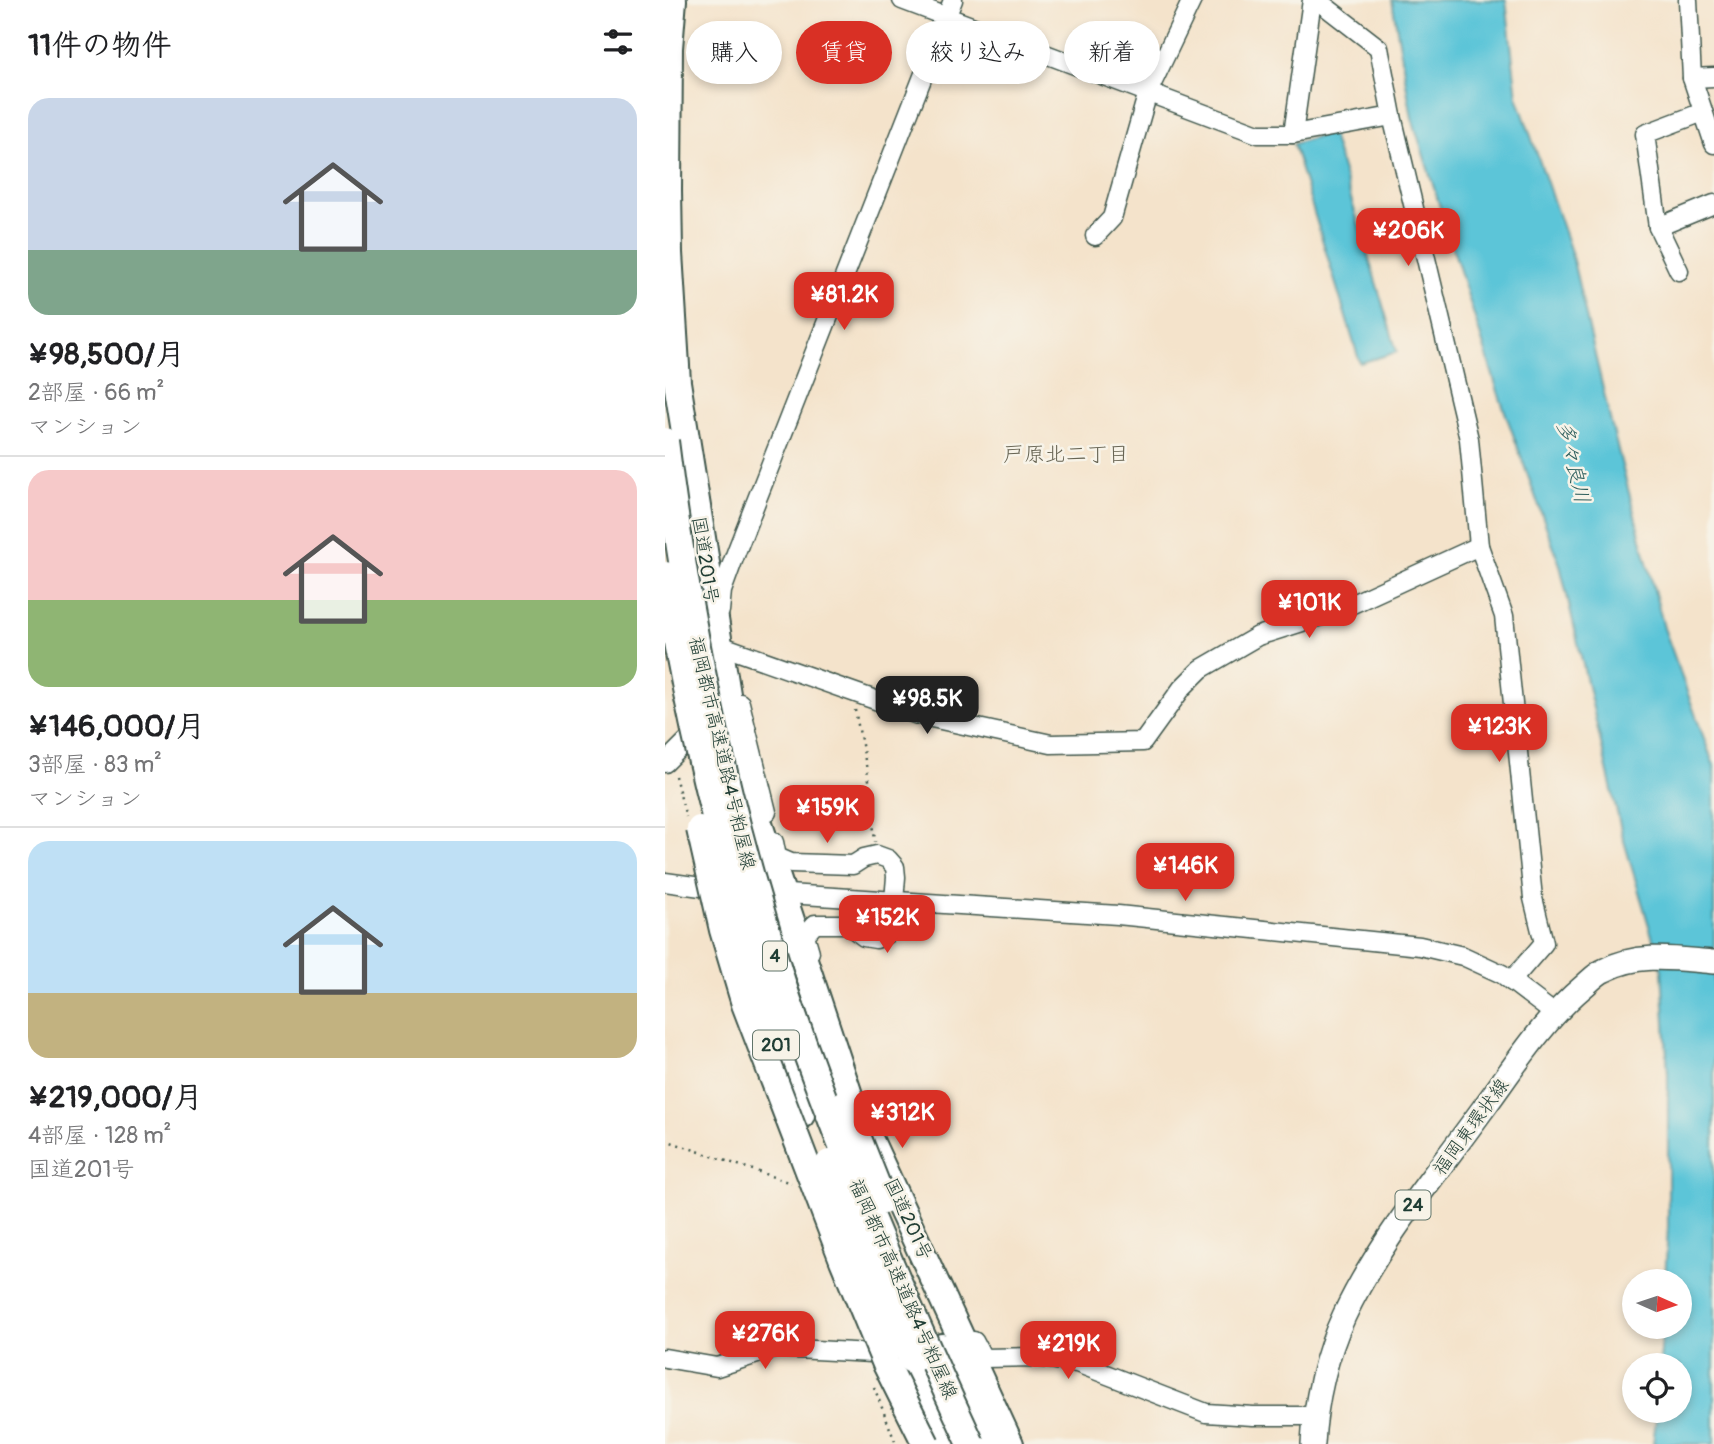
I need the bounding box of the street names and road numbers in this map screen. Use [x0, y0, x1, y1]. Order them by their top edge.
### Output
street label: 国道201号 [686, 515, 724, 605]
street label: 福岡都市高速道路4号粕屋線 [683, 634, 761, 872]
road number: 4 [763, 942, 787, 971]
road number: 201 [753, 1030, 799, 1060]
street label: 福岡東環状線 [1428, 1074, 1514, 1180]
street label: 国道201号 [879, 1174, 937, 1264]
street label: 福岡都市高速道路4号粕屋線 [843, 1175, 963, 1403]
road number: 24 [1395, 1190, 1431, 1220]

